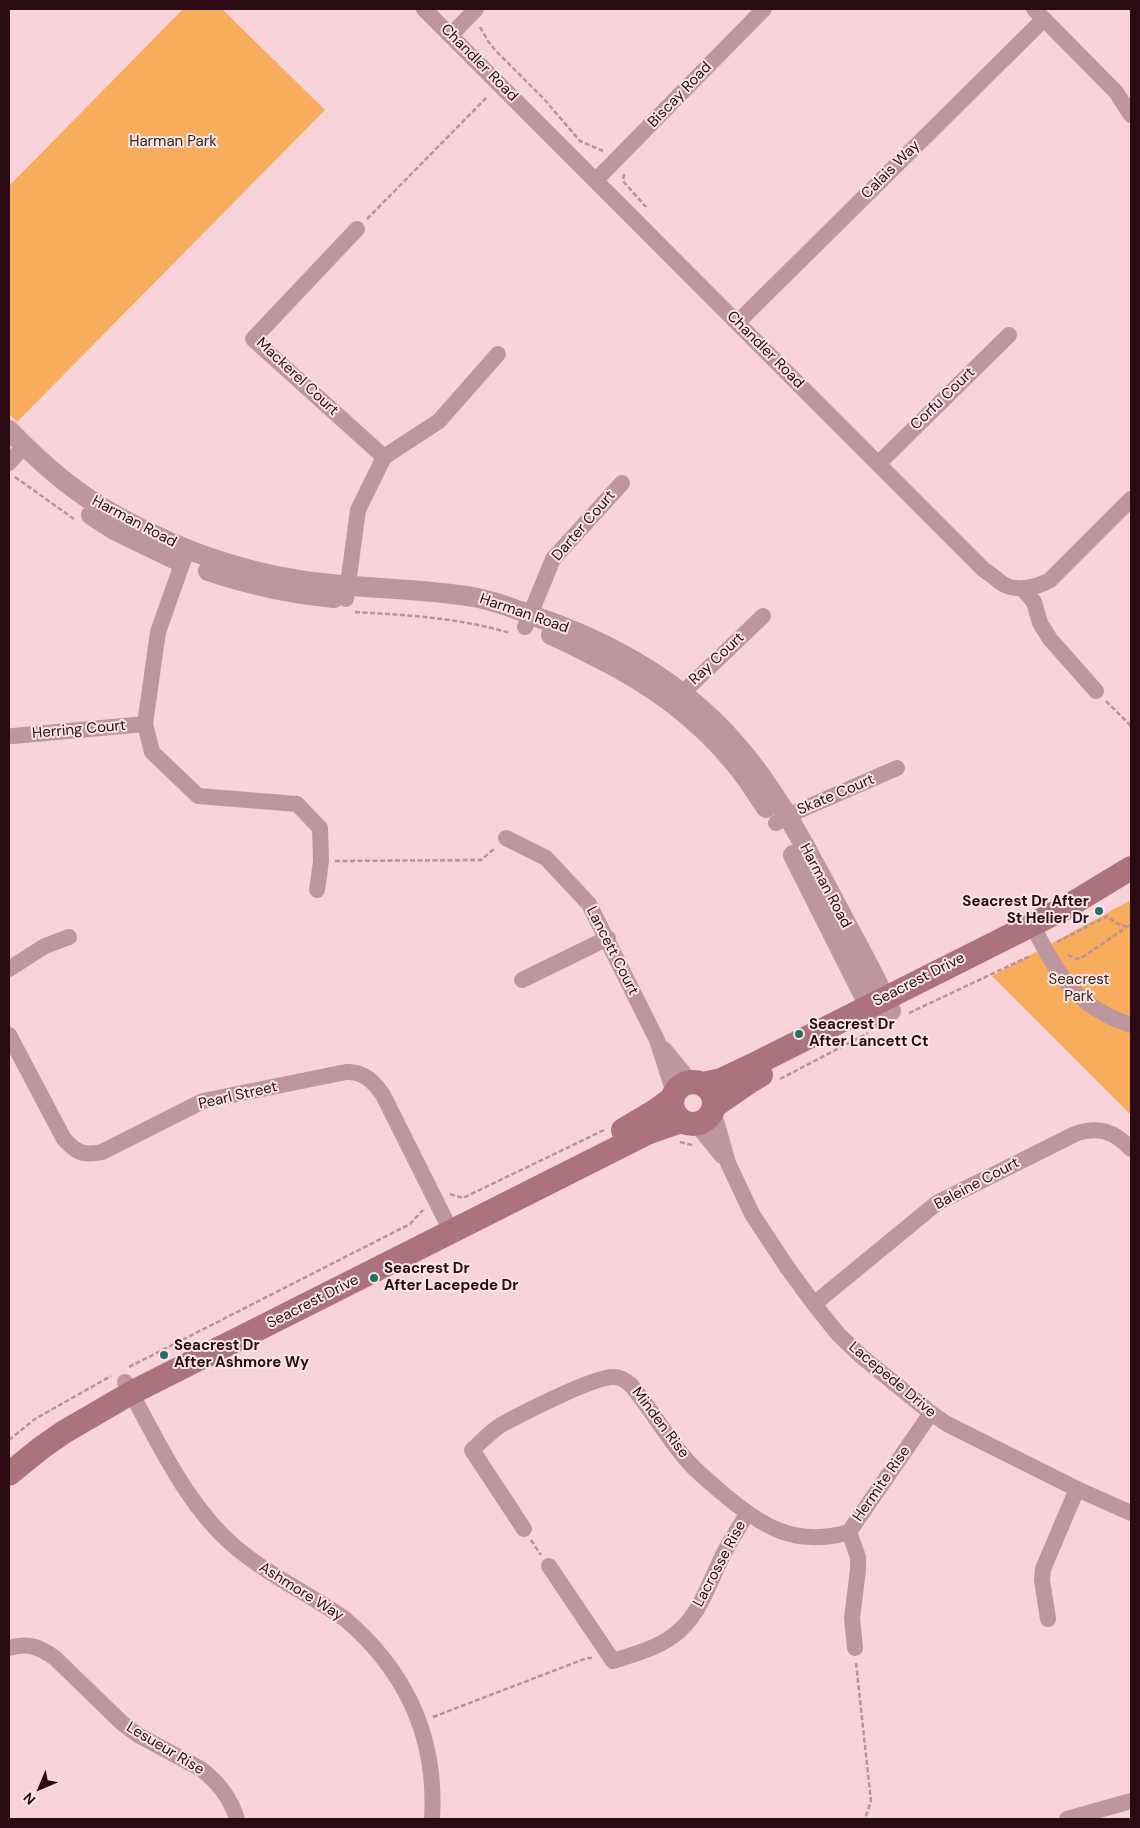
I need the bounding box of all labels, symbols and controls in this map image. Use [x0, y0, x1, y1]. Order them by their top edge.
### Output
street label: Chandler Road [437, 21, 521, 105]
street label: Biscay Road [644, 59, 716, 131]
park label: Harman Park [129, 133, 217, 151]
street label: Calais Way [858, 137, 924, 203]
street label: Chandler Road [723, 308, 807, 392]
street label: Mackerel Court [252, 334, 342, 420]
street label: Corfu Court [907, 364, 979, 434]
street label: Darter Court [549, 487, 619, 565]
street label: Harman Road [89, 492, 179, 552]
street label: Harman Road [477, 590, 571, 638]
street label: Ray Court [686, 629, 748, 689]
street label: Herring Court [31, 717, 127, 743]
street label: Skate Court [795, 771, 877, 819]
street label: Harman Road [795, 841, 855, 931]
place label: Seacrest Dr After St Helier Dr [962, 893, 1089, 928]
street label: Lancett Court [582, 904, 642, 998]
marker: Seacrest Dr After St Helier Dr [1093, 905, 1105, 917]
street label: Seacrest Drive [870, 949, 968, 1011]
park label: Seacrest Park [1049, 971, 1109, 1006]
place label: Seacrest Dr After Lancett Ct [809, 1016, 929, 1051]
marker: Seacrest Dr After Lancett Ct [793, 1028, 805, 1040]
street label: Pearl Street [197, 1078, 279, 1114]
street label: Baleine Court [932, 1154, 1022, 1214]
place label: Seacrest Dr After Lacepede Dr [384, 1260, 518, 1295]
street label: Seacrest Drive [264, 1271, 362, 1333]
marker: Seacrest Dr After Lacepede Dr [368, 1272, 380, 1284]
place label: Seacrest Dr After Ashmore Wy [174, 1337, 309, 1372]
street label: Lacepede Drive [845, 1338, 939, 1422]
marker: Seacrest Dr After Ashmore Wy [158, 1349, 170, 1361]
street label: Minden Rise [628, 1384, 692, 1462]
street label: Hermite Rise [849, 1443, 915, 1525]
street label: Lacrosse Rise [690, 1518, 750, 1610]
street label: Ashmore Way [255, 1559, 347, 1625]
street label: Lesueur Rise [123, 1719, 207, 1779]
north arrow [15, 1763, 65, 1813]
text: N [19, 1789, 39, 1809]

